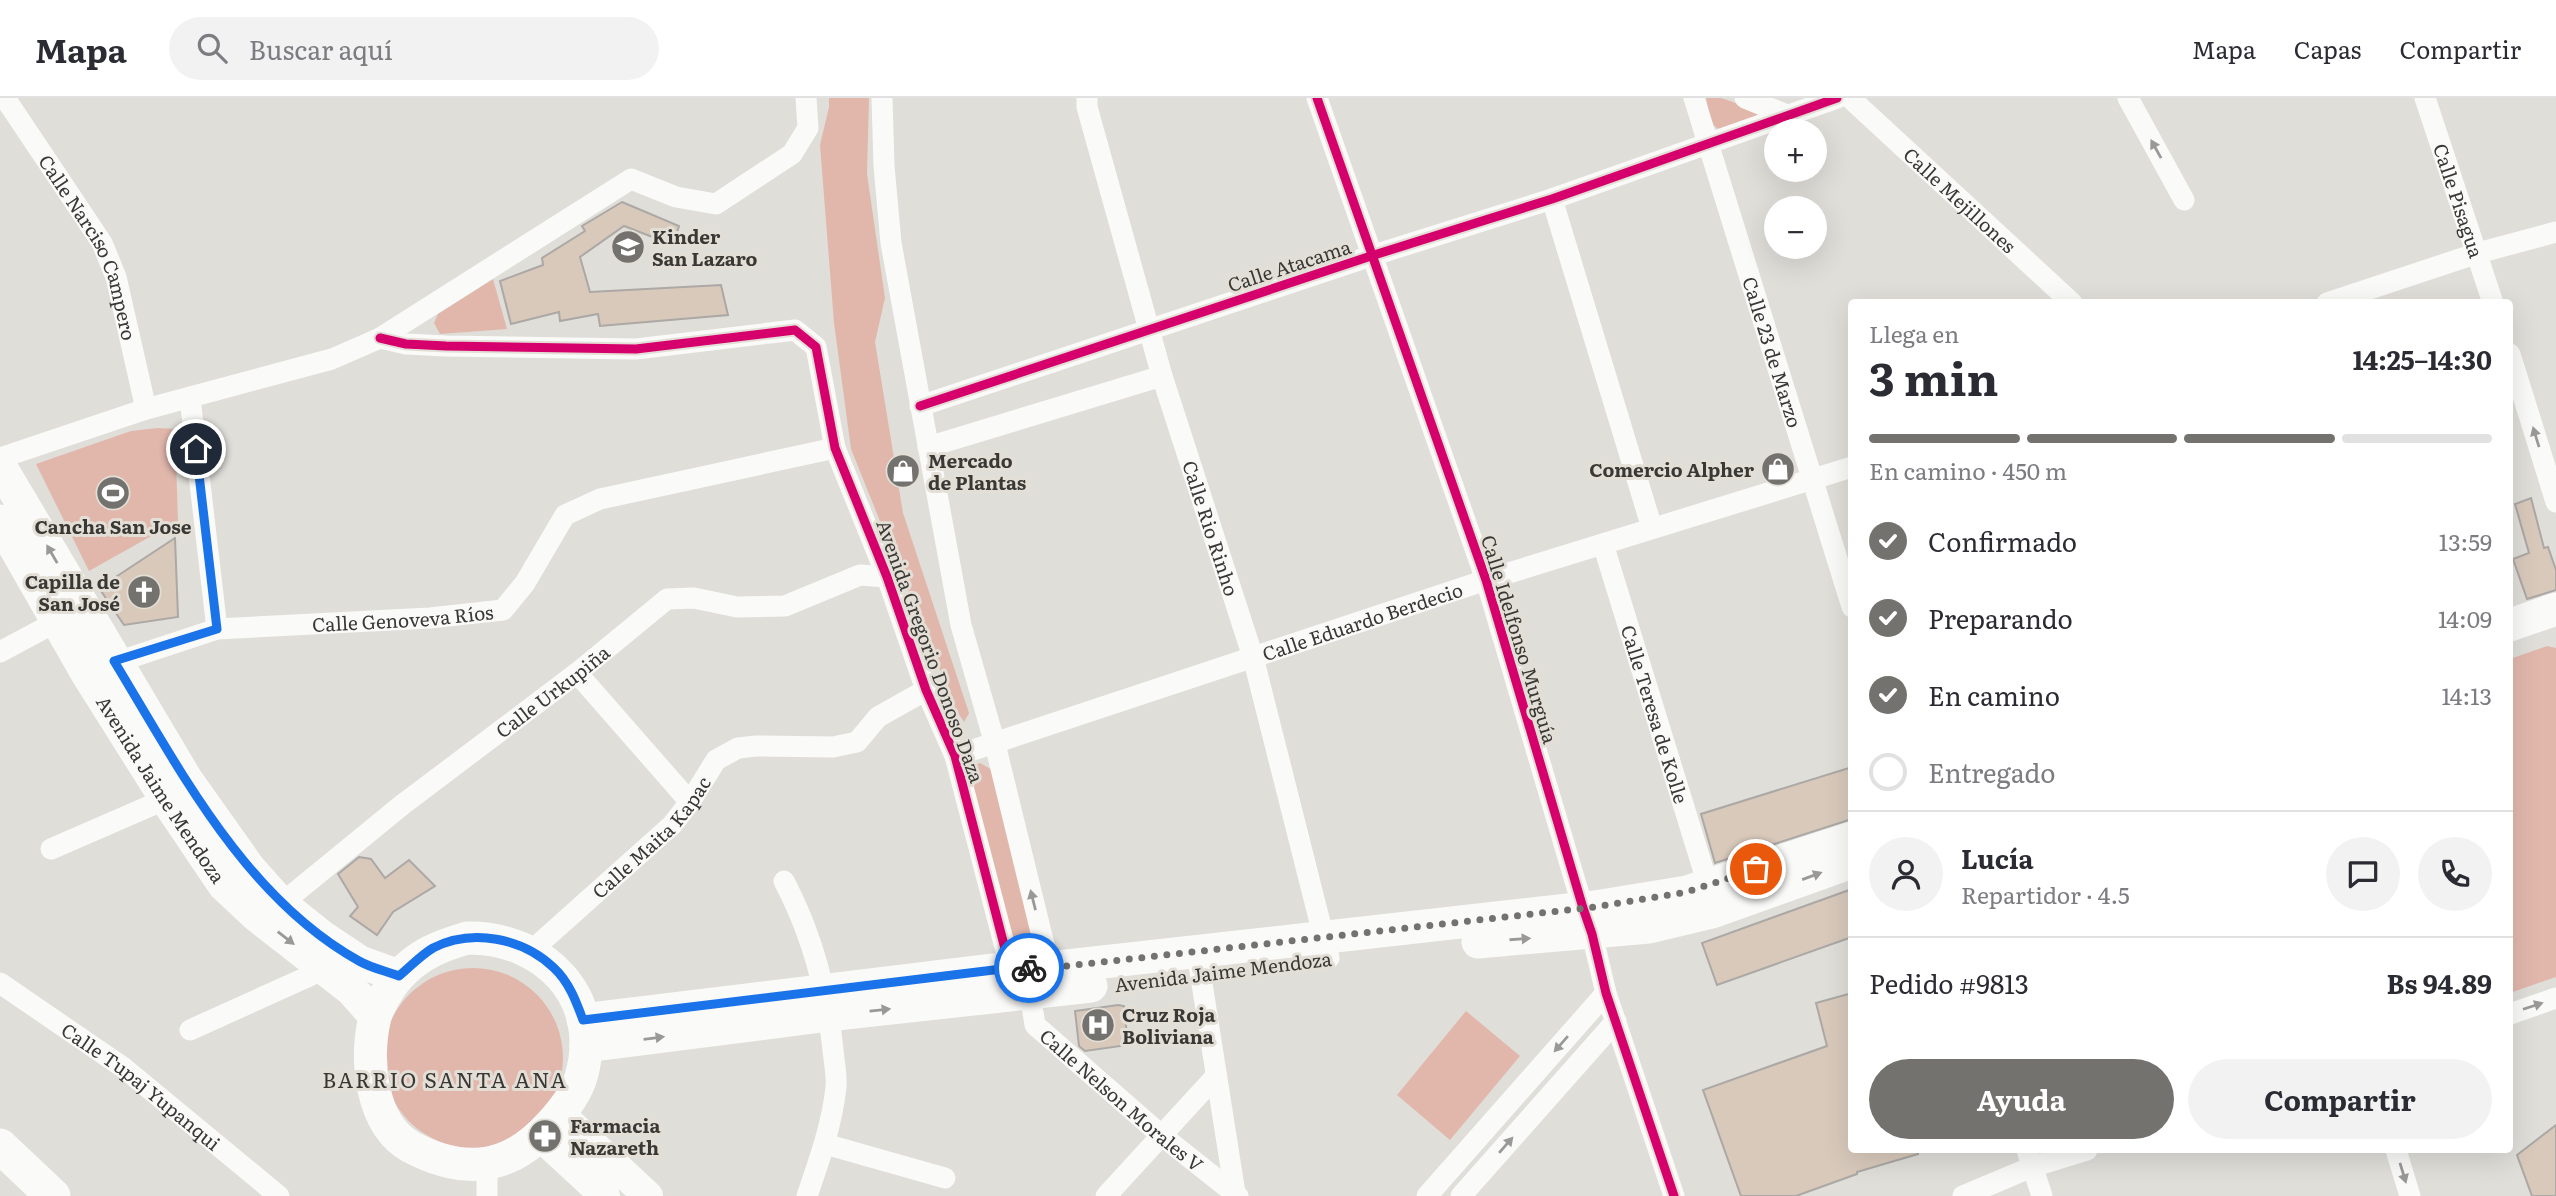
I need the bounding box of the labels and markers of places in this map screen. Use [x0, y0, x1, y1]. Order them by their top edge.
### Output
place label: Kinder San Lazaro [652, 222, 758, 272]
school or university icon: Kinder San Lazaro [609, 228, 647, 266]
pin [166, 419, 226, 479]
place label: Mercado de Plantas [928, 446, 1026, 496]
shop icon: Comercio Alpher [1759, 450, 1797, 488]
shop icon: Mercado de Plantas [884, 452, 922, 490]
place label: Comercio Alpher [1589, 455, 1755, 483]
sports icon: Cancha San Jose [94, 474, 132, 512]
place label: Cancha San Jose [34, 512, 192, 540]
place label: Capilla de San José [25, 567, 120, 617]
church icon: Capilla de San José [125, 573, 163, 611]
pin [1726, 839, 1786, 899]
place label: Cruz Roja Boliviana [1122, 1000, 1215, 1050]
hospital icon: Cruz Roja Boliviana [1079, 1006, 1117, 1044]
place label: Farmacia Nazareth [570, 1111, 660, 1161]
pharmacy icon: Farmacia Nazareth [526, 1117, 564, 1155]

